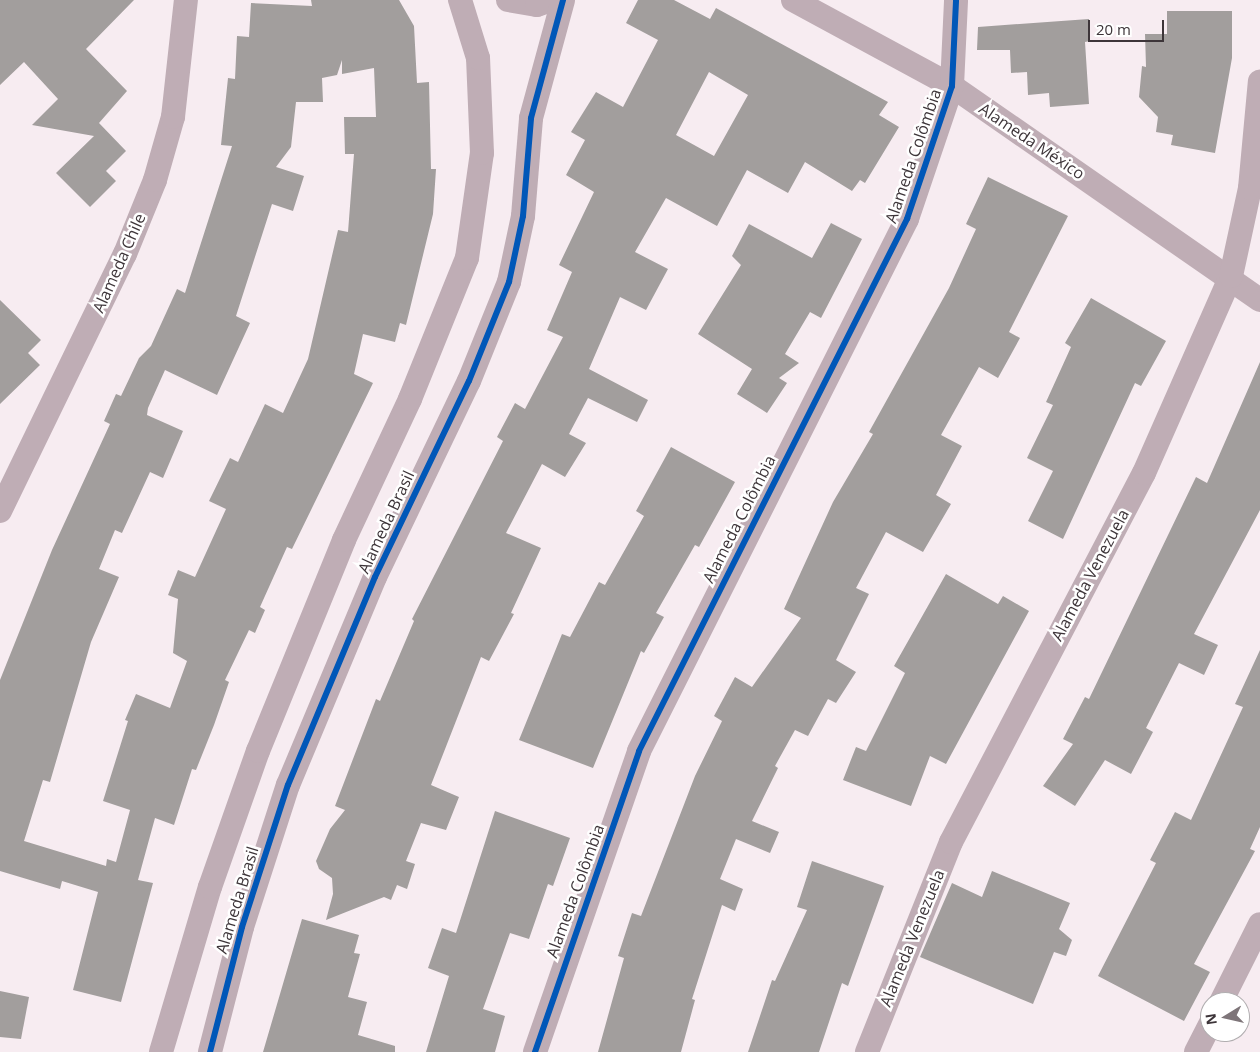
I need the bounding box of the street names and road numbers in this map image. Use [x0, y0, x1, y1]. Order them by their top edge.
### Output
street label: Alameda Colômbia [881, 86, 945, 226]
street label: Alameda México [976, 99, 1088, 183]
street label: Alameda Chile [89, 210, 149, 316]
street label: Alameda Colômbia [699, 452, 779, 586]
street label: Alameda Brasil [354, 468, 418, 576]
street label: Alameda Venezuela [1047, 506, 1133, 644]
street label: Alameda Colômbia [542, 822, 608, 960]
street label: Alameda Brasil [212, 844, 262, 956]
street label: Alameda Venezuela [876, 867, 948, 1009]

